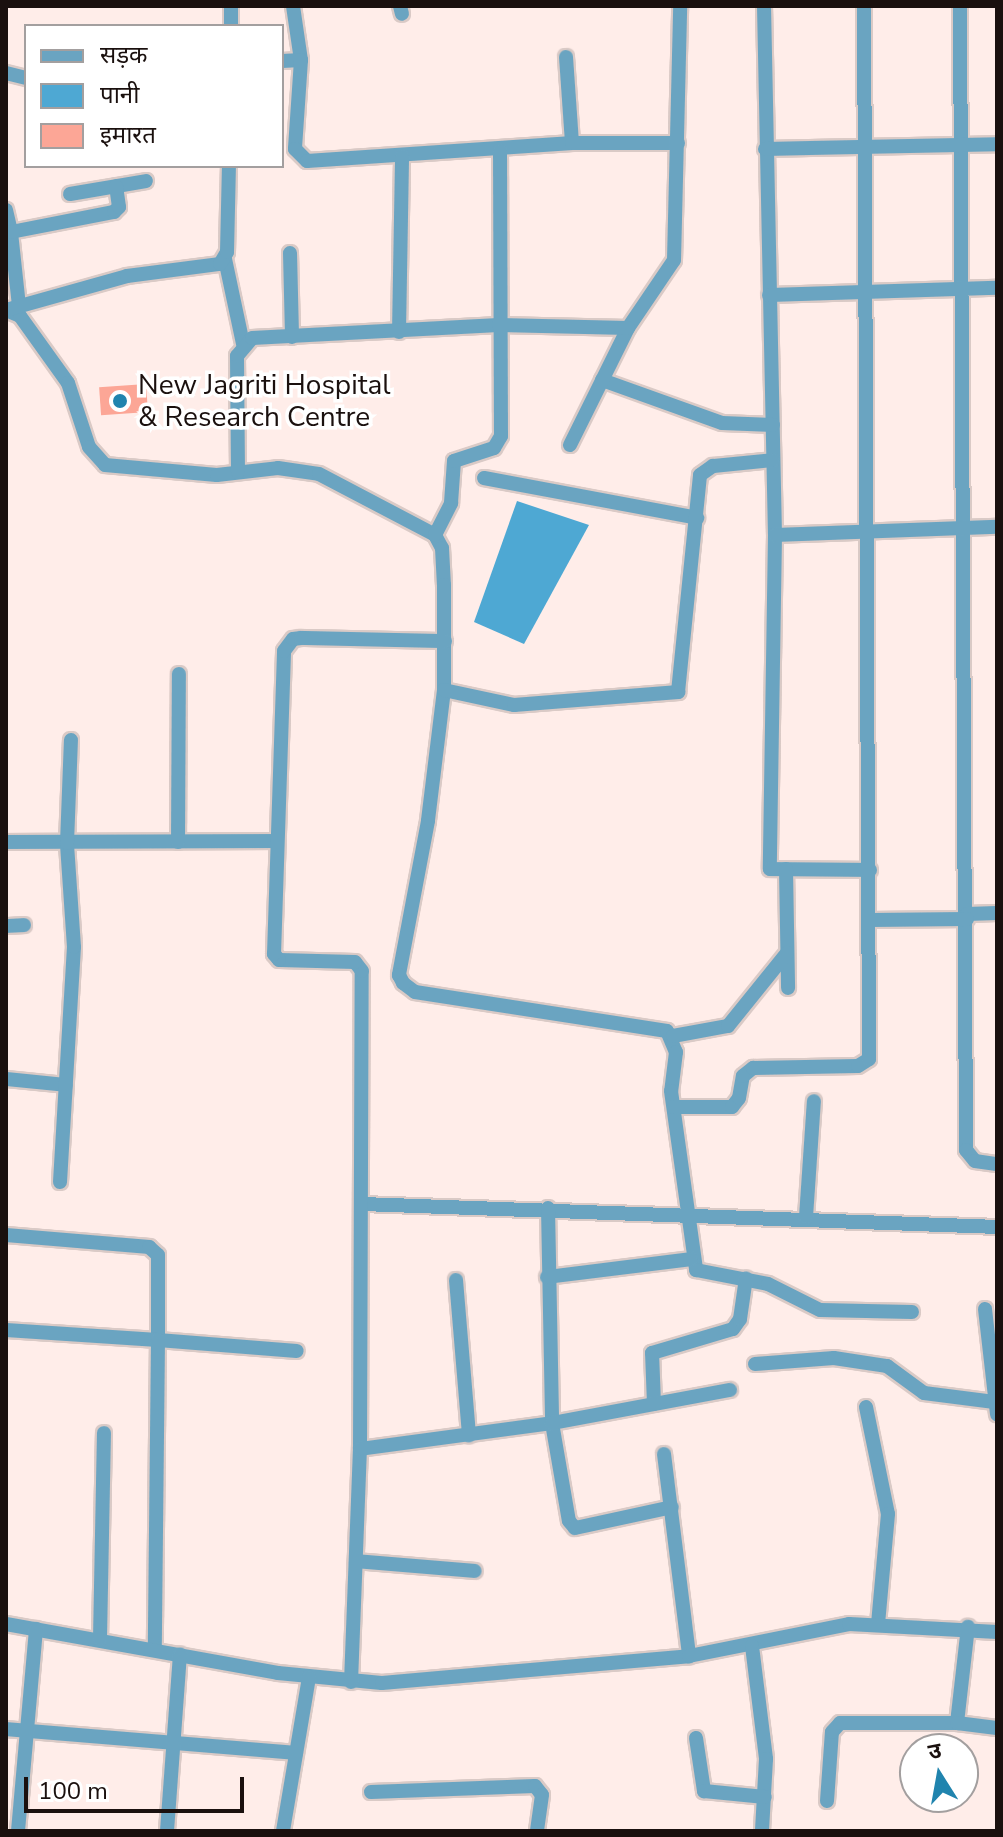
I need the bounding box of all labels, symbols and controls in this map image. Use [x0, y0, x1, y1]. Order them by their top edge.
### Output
legend [24, 24, 284, 168]
text: सड़क [100, 39, 148, 71]
text: पानी [100, 79, 139, 111]
text: इमारत [100, 119, 156, 151]
place label: New Jagriti Hospital & Research Centre [138, 368, 391, 434]
marker: New Jagriti Hospital & Research Centre [109, 390, 131, 412]
north arrow [899, 1733, 979, 1813]
text: उ [926, 1735, 944, 1767]
scale bar [28, 1761, 248, 1811]
text: 100 m [38, 1775, 108, 1807]

